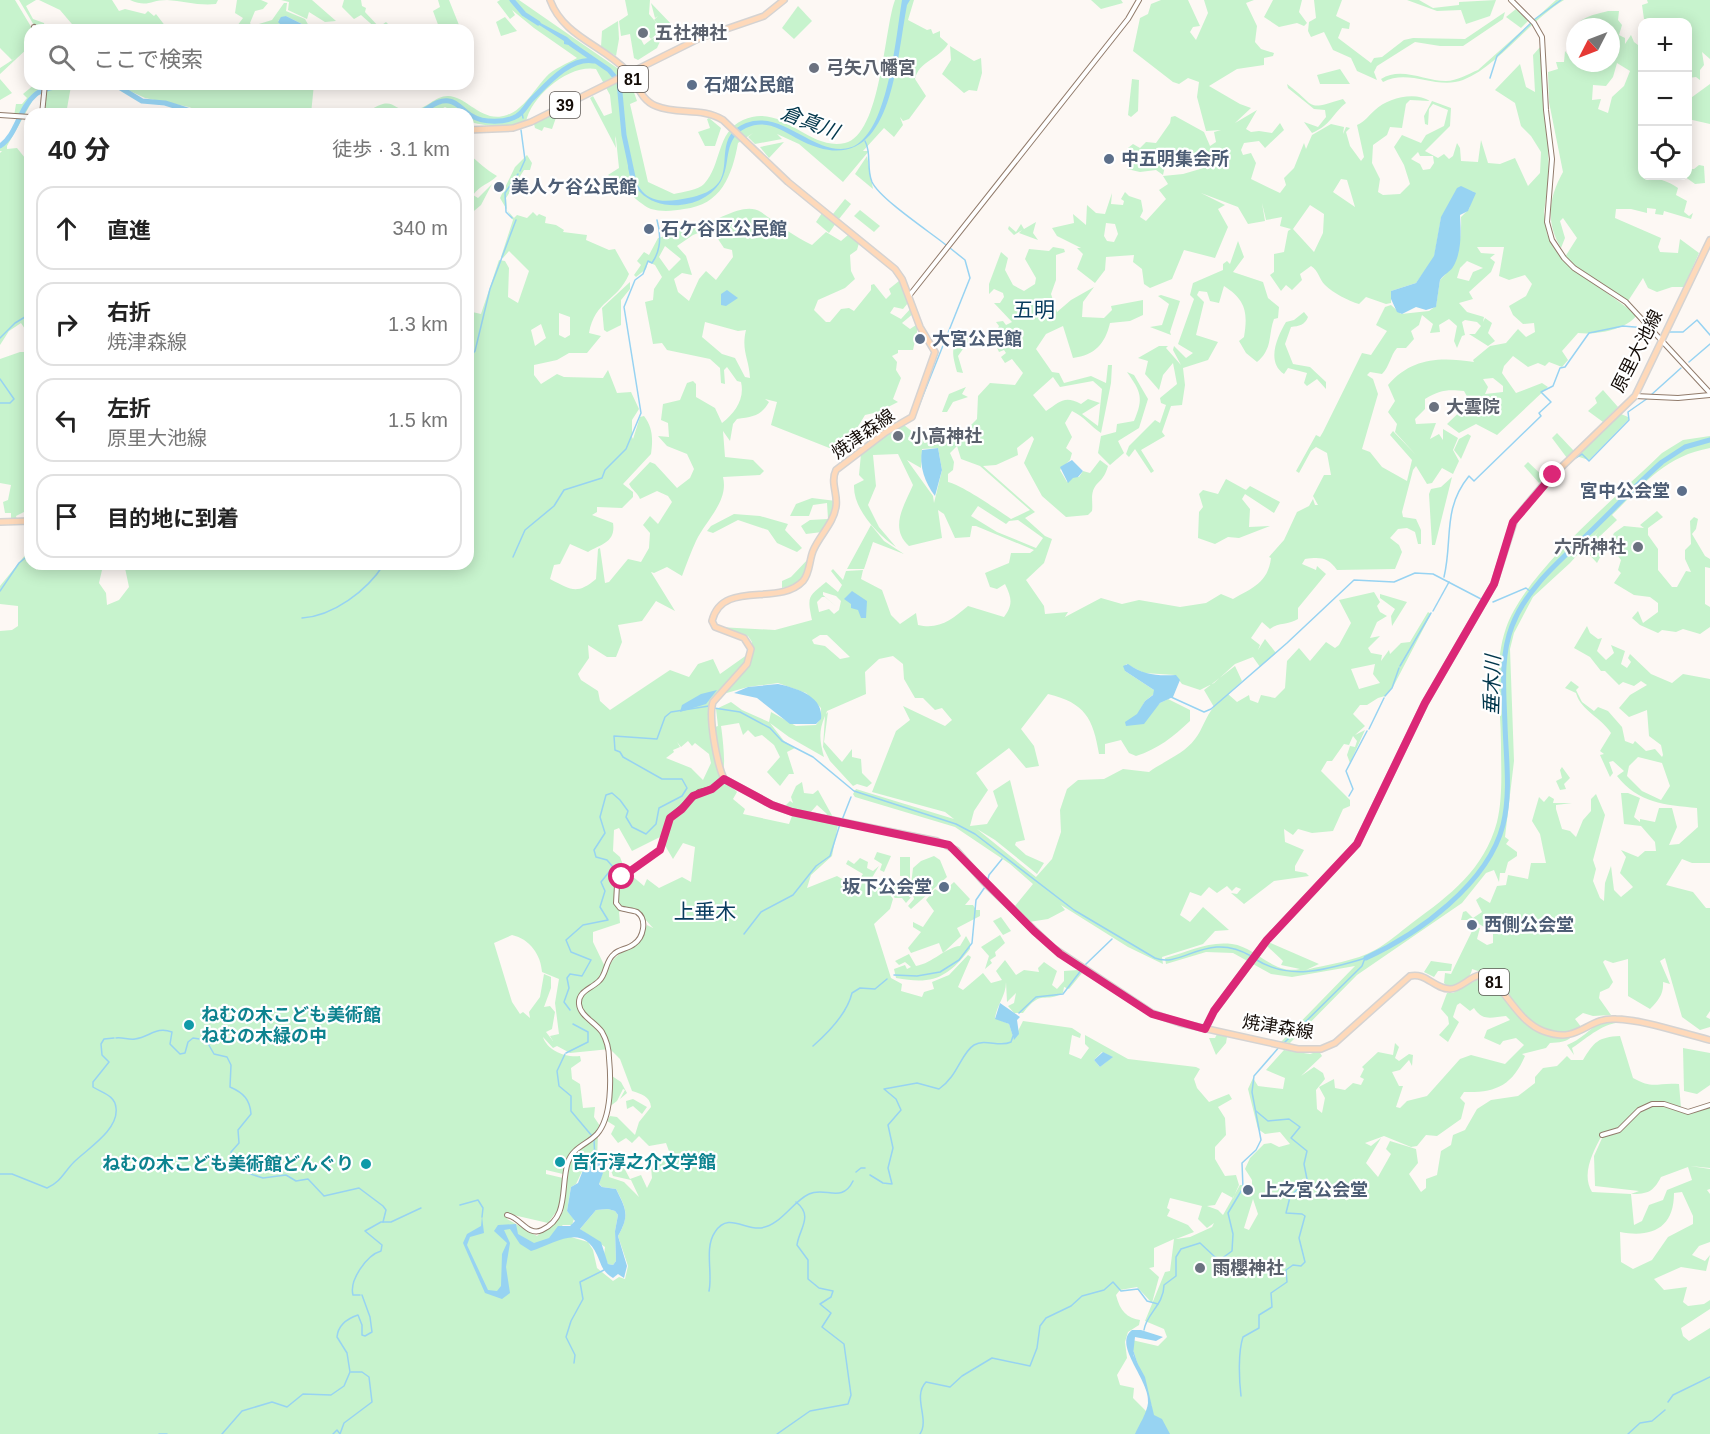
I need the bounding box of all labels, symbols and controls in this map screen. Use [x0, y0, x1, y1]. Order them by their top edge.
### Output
north arrow [1566, 18, 1620, 72]
map controls [1638, 18, 1692, 180]
button: + [1638, 18, 1692, 72]
place label: 五社神社 [655, 23, 727, 43]
search box [24, 24, 474, 90]
marker: 五社神社 [636, 26, 650, 40]
icon: search [45, 41, 78, 74]
text: ここで検索 [93, 47, 203, 72]
place label: 弓矢八幡宮 [826, 58, 916, 78]
marker: 弓矢八幡宮 [807, 61, 821, 75]
road number: 81 [618, 66, 648, 92]
button: − [1638, 72, 1692, 126]
place label: 石畑公民館 [704, 75, 794, 95]
marker: 石畑公民館 [685, 78, 699, 92]
road number: 39 [550, 92, 580, 118]
water label: 倉真川 [778, 101, 844, 144]
button: locate [1638, 126, 1692, 180]
text: 40 分 [48, 135, 110, 165]
text: 徒歩 · 3.1 km [332, 138, 450, 160]
place label: 中五明集会所 [1121, 149, 1229, 169]
marker: 中五明集会所 [1102, 152, 1116, 166]
place label: 美人ケ谷公民館 [511, 177, 637, 197]
marker: 美人ケ谷公民館 [492, 180, 506, 194]
icon: ahead [50, 212, 83, 245]
text: 340 m [392, 217, 448, 239]
text: 直進 [107, 218, 151, 243]
place label: 石ケ谷区公民館 [661, 219, 787, 239]
marker: 石ケ谷区公民館 [642, 222, 656, 236]
district label: 五明 [1013, 298, 1055, 321]
text: 右折 [107, 300, 151, 325]
street label: 原里大池線 [1608, 306, 1666, 396]
icon: right [50, 308, 83, 341]
text: 1.3 km [388, 313, 448, 335]
place label: 大宮公民館 [932, 329, 1022, 349]
text: 焼津森線 [107, 331, 187, 353]
marker: 大宮公民館 [913, 332, 927, 346]
text: 左折 [107, 396, 151, 421]
place label: 大雲院 [1446, 397, 1500, 417]
marker: 大雲院 [1427, 400, 1441, 414]
icon: left [50, 404, 83, 437]
street label: 焼津森線 [828, 405, 898, 463]
text: 1.5 km [388, 409, 448, 431]
place label: 小高神社 [910, 426, 982, 446]
text: 原里大池線 [107, 427, 207, 449]
marker: 小高神社 [891, 429, 905, 443]
route end [1539, 461, 1565, 487]
place label: 宮中公会堂 [1580, 481, 1670, 501]
marker: 宮中公会堂 [1675, 484, 1689, 498]
icon: arrive [50, 500, 83, 533]
text: 目的地に到着 [107, 506, 239, 531]
place label: 六所神社 [1554, 537, 1626, 557]
marker: 六所神社 [1631, 540, 1645, 554]
water label: 垂木川 [1480, 653, 1504, 715]
route start [608, 863, 634, 889]
place label: 坂下公会堂 [842, 877, 932, 897]
marker: 坂下公会堂 [937, 880, 951, 894]
district label: 上垂木 [674, 900, 737, 923]
place label: 西側公会堂 [1484, 915, 1574, 935]
marker: 西側公会堂 [1465, 918, 1479, 932]
road number: 81 [1479, 969, 1509, 995]
place label: ねむの木こども美術館 ねむの木緑の中 [201, 1005, 381, 1046]
street label: 焼津森線 [1241, 1011, 1315, 1043]
marker: ねむの木こども美術館 ねむの木緑の中 [182, 1018, 196, 1032]
place label: 吉行淳之介文学館 [572, 1151, 716, 1172]
place label: ねむの木こども美術館どんぐり [102, 1154, 354, 1174]
marker: 吉行淳之介文学館 [553, 1155, 567, 1169]
marker: ねむの木こども美術館どんぐり [359, 1157, 373, 1171]
place label: 上之宮公会堂 [1260, 1180, 1368, 1200]
marker: 上之宮公会堂 [1241, 1183, 1255, 1197]
place label: 雨櫻神社 [1212, 1258, 1284, 1278]
marker: 雨櫻神社 [1193, 1261, 1207, 1275]

